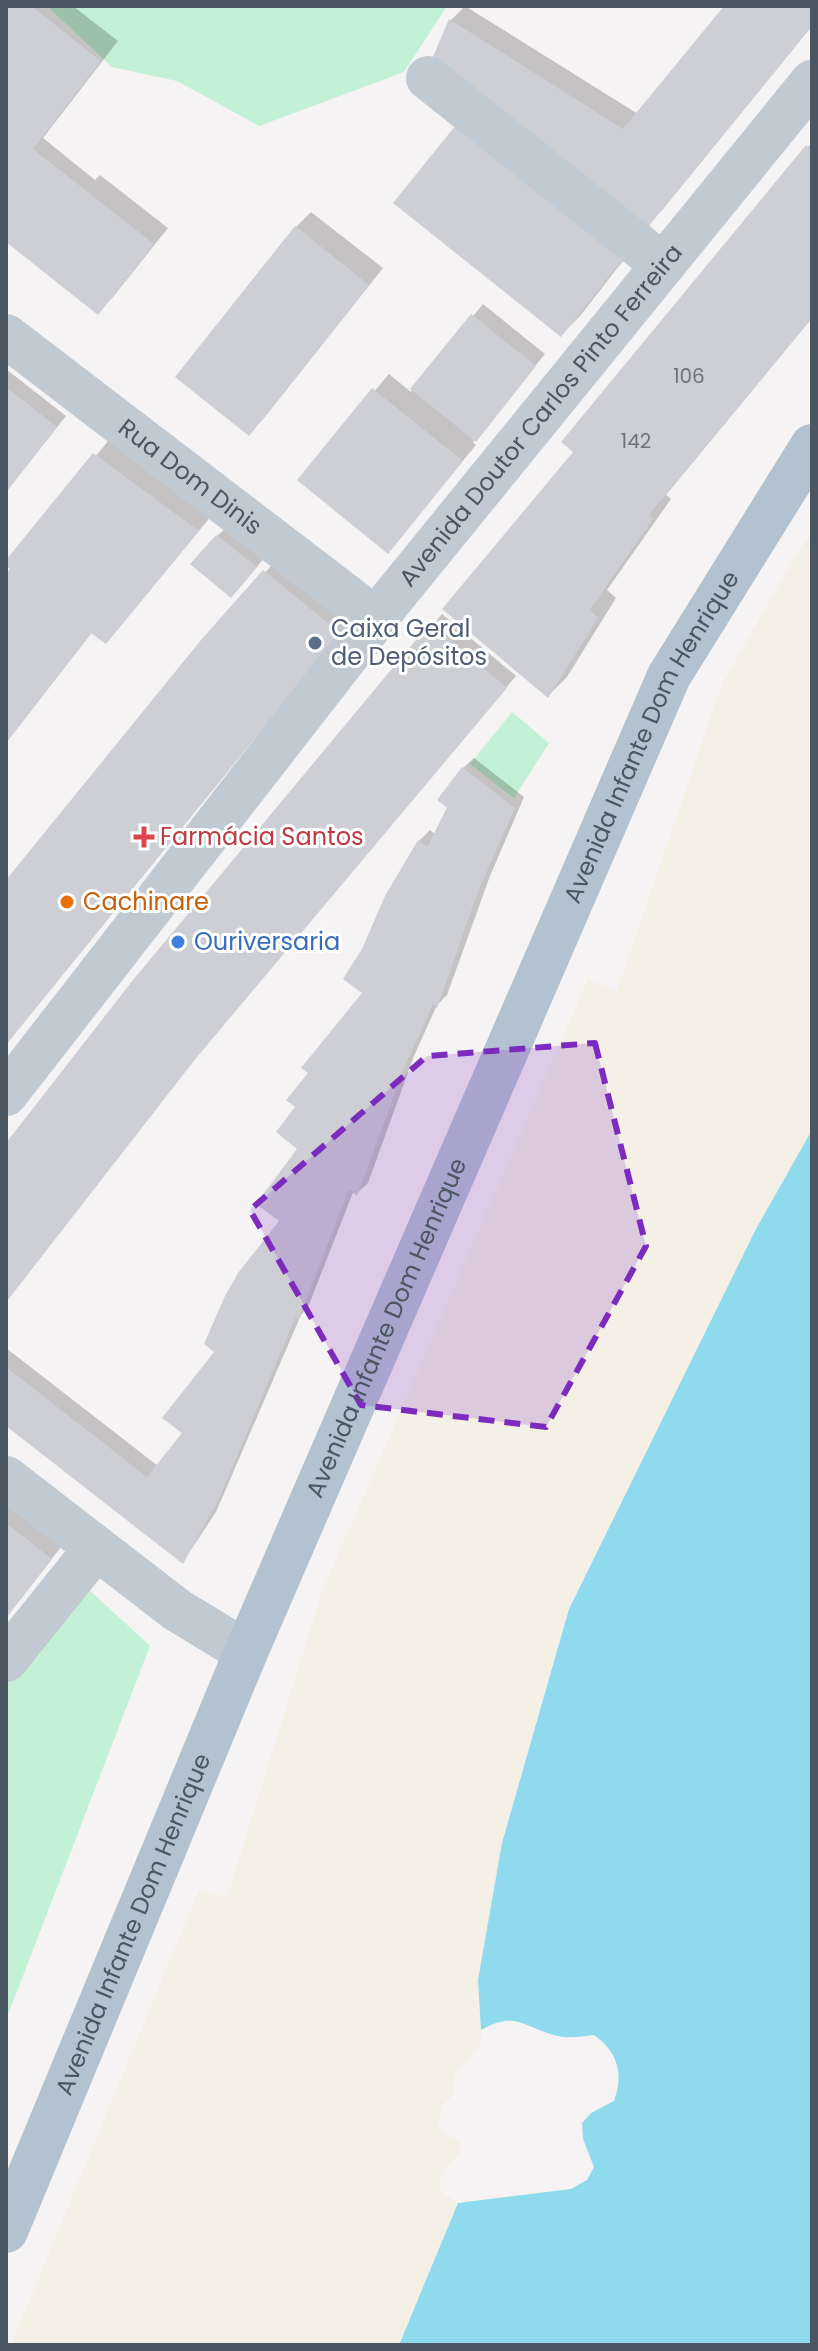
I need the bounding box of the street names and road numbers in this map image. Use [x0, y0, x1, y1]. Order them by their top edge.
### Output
street label: Avenida Doutor Carlos Pinto Ferreira [391, 237, 690, 593]
street label: Rua Dom Dinis [112, 411, 269, 542]
street label: Avenida Infante Dom Henrique [556, 564, 747, 908]
street label: Avenida Infante Dom Henrique [298, 1153, 474, 1503]
street label: Avenida Infante Dom Henrique [47, 1748, 218, 2100]

